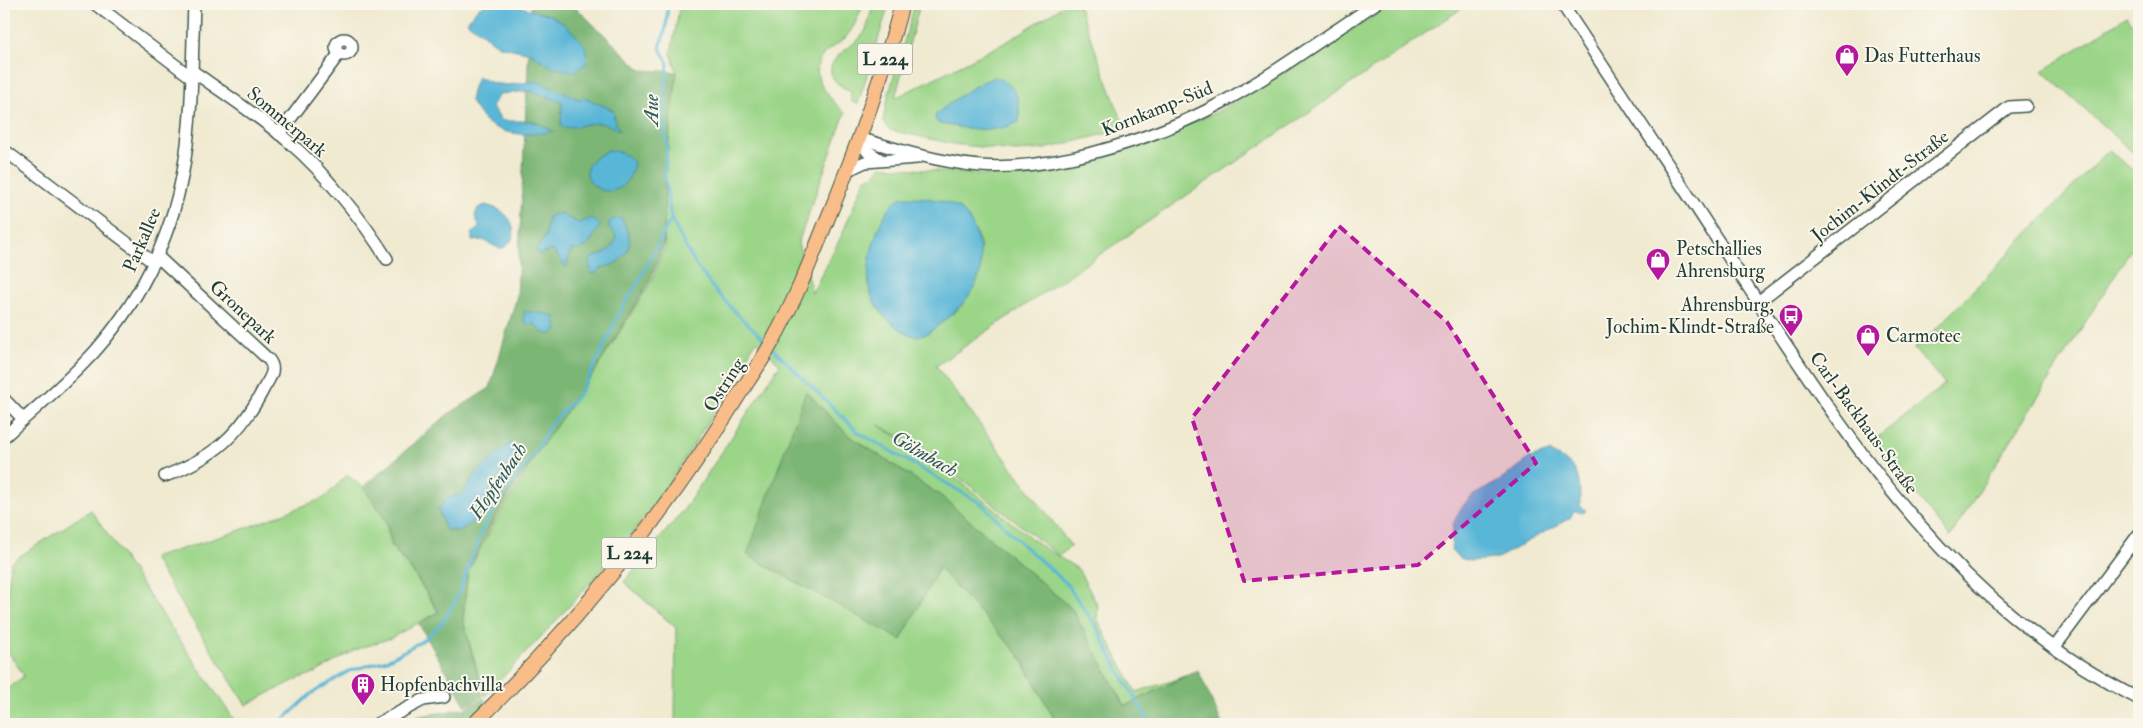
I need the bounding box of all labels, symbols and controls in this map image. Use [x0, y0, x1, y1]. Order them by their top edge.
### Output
shop icon: Das Futterhaus [1834, 43, 1860, 77]
road number: L 224 [858, 44, 912, 74]
place label: Das Futterhaus [1864, 44, 1980, 68]
street label: Kornkamp-Süd [1098, 76, 1217, 143]
street label: Sommerpark [241, 81, 332, 163]
water label: Aue [639, 94, 664, 128]
street label: Jochim-Klindt-Straße [1806, 125, 1954, 248]
street label: Parkallee [118, 204, 166, 276]
place label: Petschallies Ahrensburg [1675, 237, 1765, 283]
shop icon: Petschallies Ahrensburg [1645, 247, 1671, 281]
street label: Gronepark [204, 275, 282, 350]
place label: Ahrensburg, Jochim-Klindt-Straße [1605, 293, 1774, 339]
bus stop icon: Ahrensburg, Jochim-Klindt-Straße [1778, 303, 1804, 337]
shop icon: Carmotec [1855, 323, 1881, 357]
place label: Carmotec [1886, 324, 1961, 348]
street label: Carl-Backhaus-Straße [1804, 347, 1924, 499]
street label: Ostring [698, 353, 750, 417]
water label: Gölmbach [887, 425, 963, 483]
water label: Hopfenbach [463, 438, 533, 525]
road number: L 224 [602, 538, 656, 568]
building icon: Hopfenbachvilla [350, 672, 376, 706]
place label: Hopfenbachvilla [380, 673, 503, 698]

